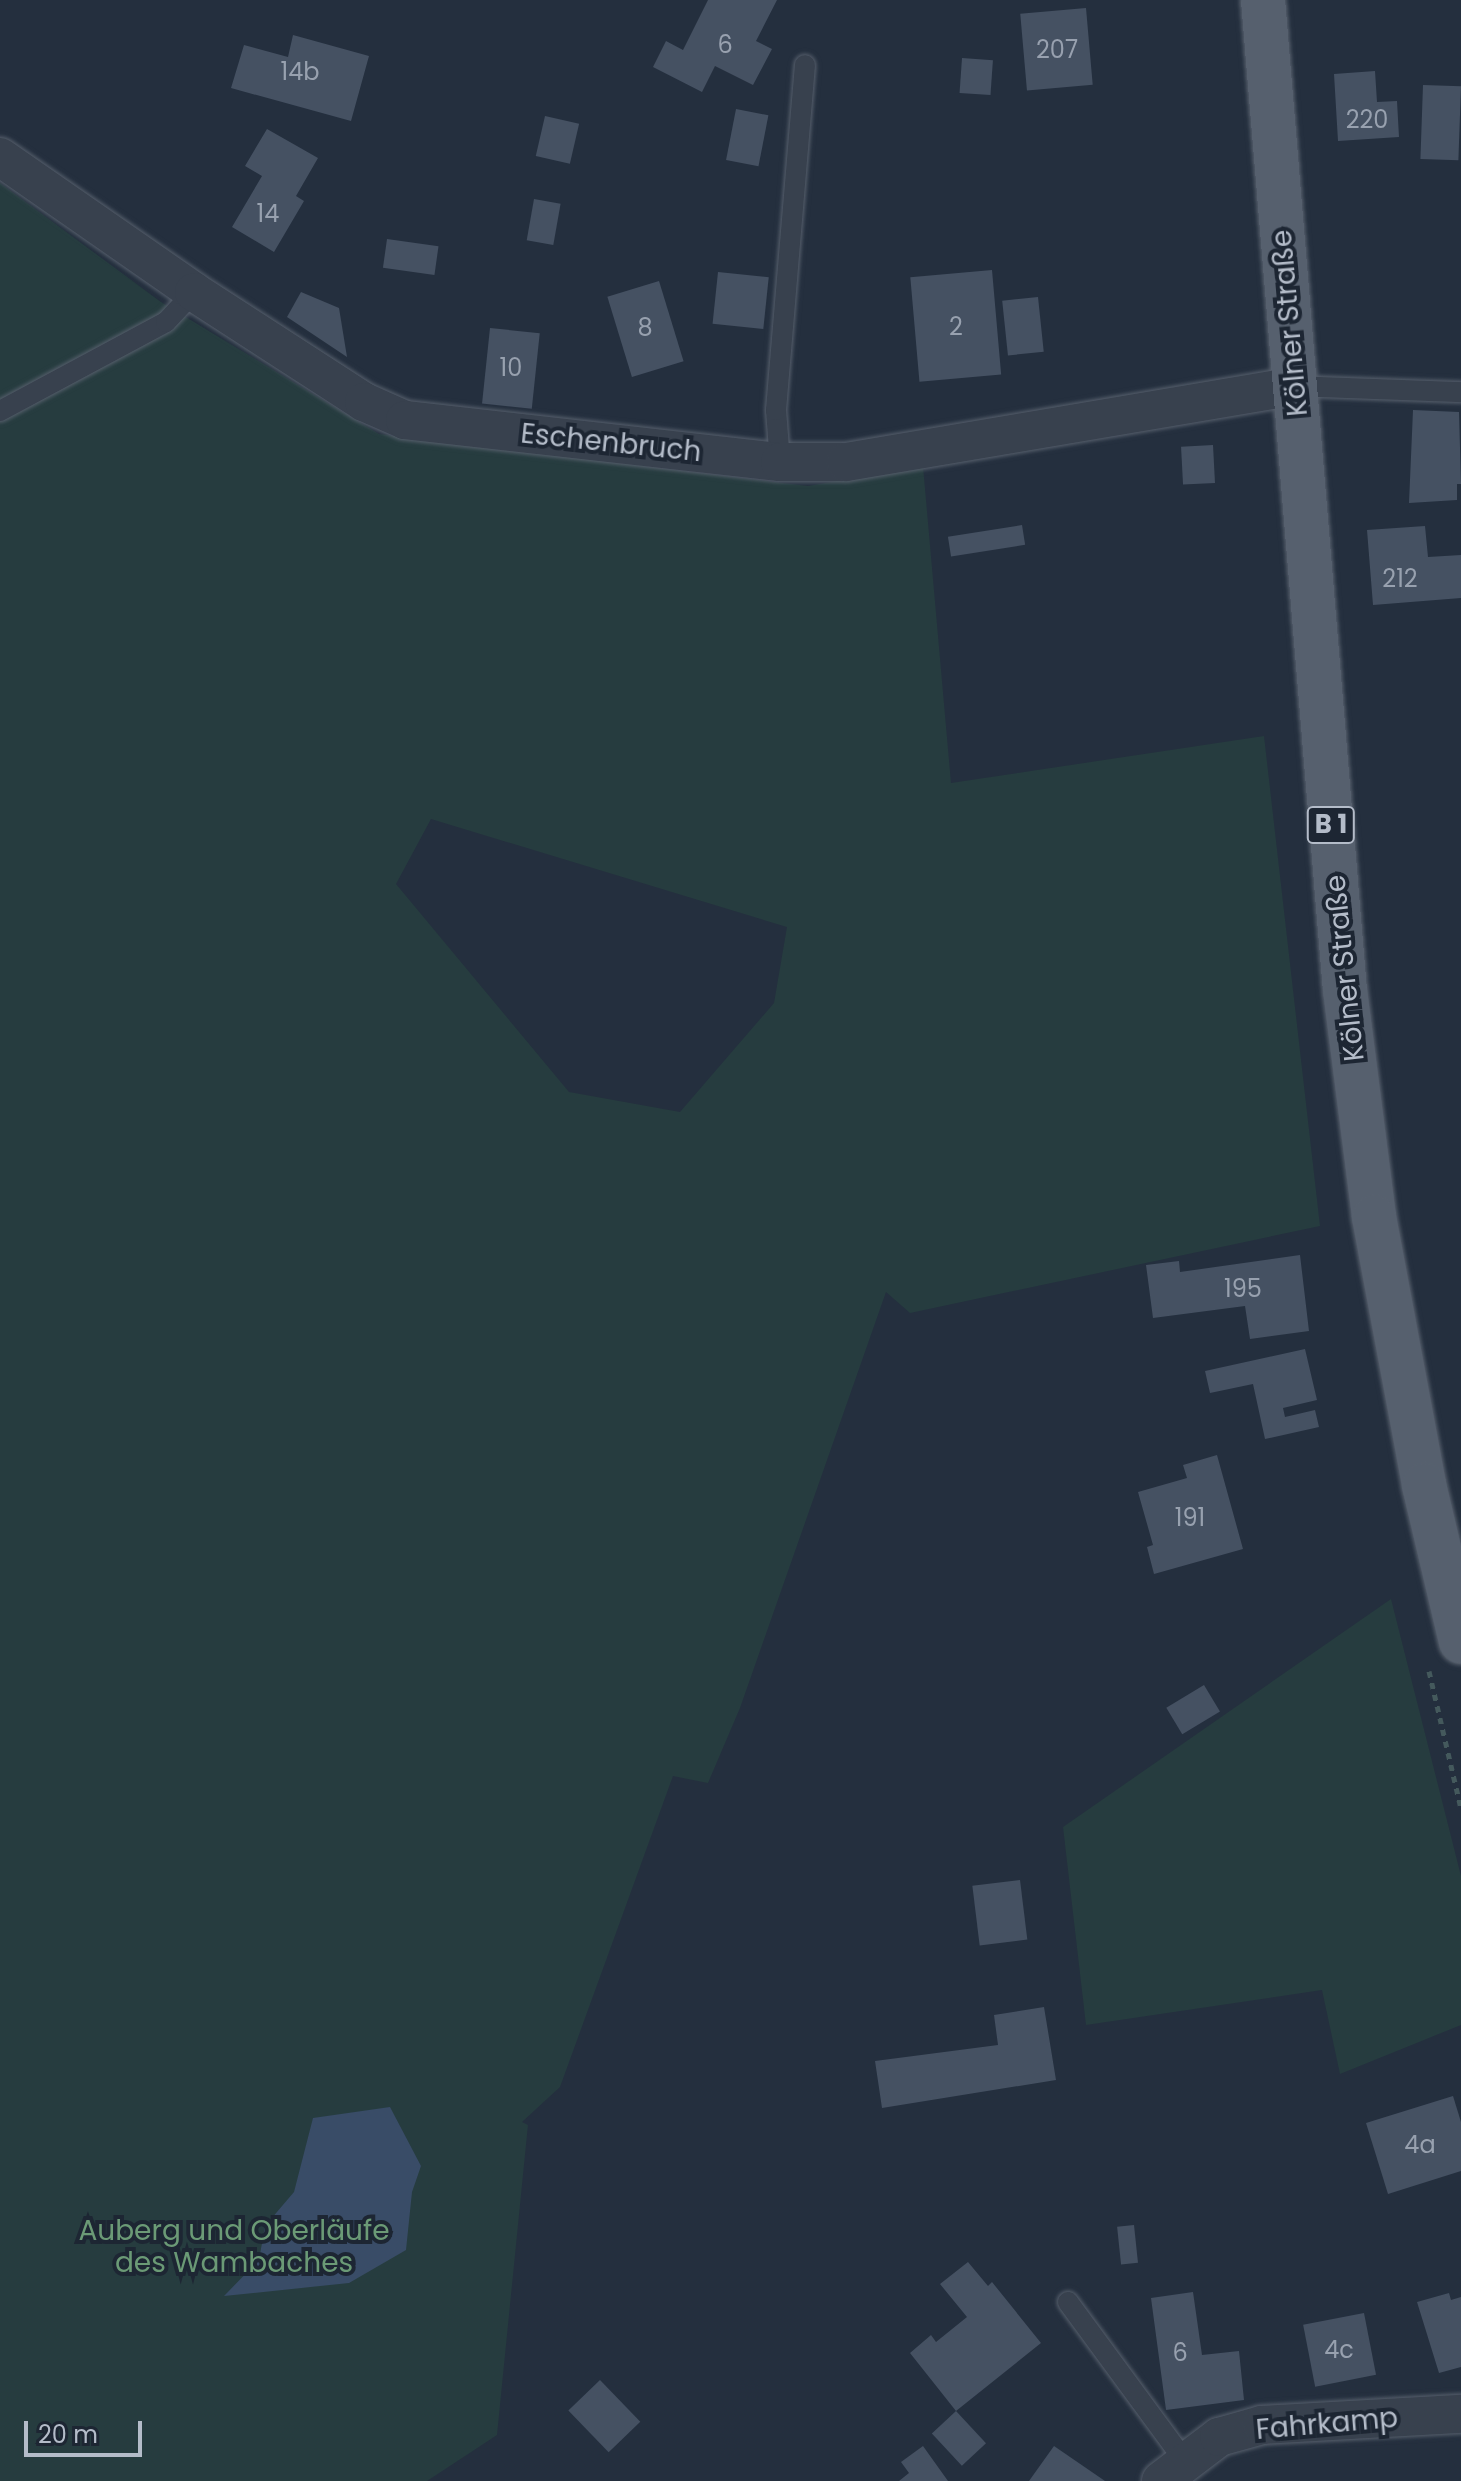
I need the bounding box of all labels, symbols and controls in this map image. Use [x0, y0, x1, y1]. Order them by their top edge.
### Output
house number: 6 [717, 31, 733, 59]
house number: 207 [1036, 36, 1078, 64]
house number: 14b [281, 58, 319, 86]
house number: 220 [1346, 106, 1388, 134]
house number: 14 [257, 200, 279, 228]
street label: Kölner Straße [1265, 228, 1315, 418]
house number: 2 [949, 313, 963, 341]
house number: 8 [637, 314, 653, 342]
house number: 10 [500, 354, 522, 382]
street label: Eschenbruch [519, 417, 703, 469]
house number: 212 [1382, 565, 1418, 593]
road number: B 1 [1305, 803, 1357, 847]
street label: Kölner Straße [1319, 873, 1371, 1063]
house number: 195 [1224, 1275, 1262, 1303]
house number: 191 [1175, 1504, 1205, 1532]
house number: 4a [1404, 2131, 1436, 2159]
park label: Auberg und Oberläufe des Wambaches [78, 2214, 390, 2280]
house number: 4c [1324, 2336, 1354, 2364]
house number: 6 [1172, 2339, 1188, 2367]
street label: Fahrkamp [1255, 2401, 1399, 2447]
scale bar [28, 2405, 146, 2455]
text: 20 m [38, 2418, 98, 2451]

